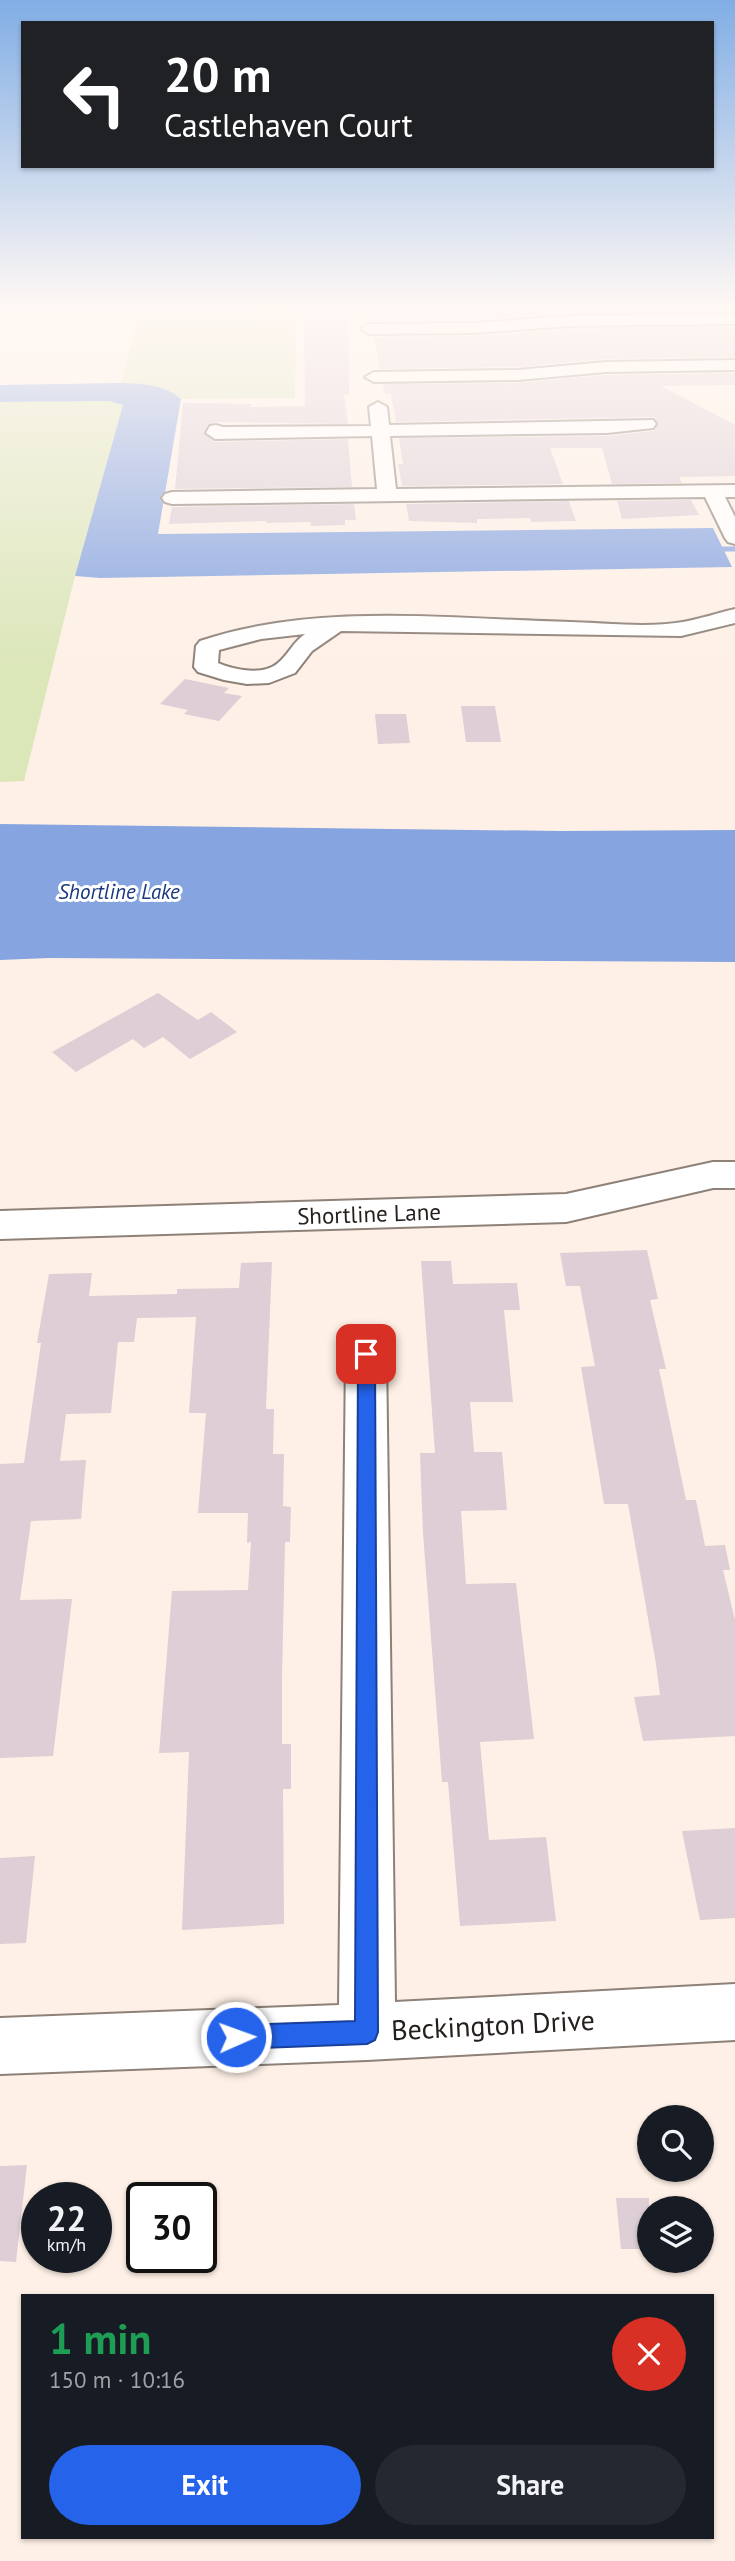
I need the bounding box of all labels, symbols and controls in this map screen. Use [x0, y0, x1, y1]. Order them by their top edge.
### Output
text: 20 m [164, 42, 271, 106]
icon: left [49, 49, 140, 140]
text: Castlehaven Court [164, 104, 413, 146]
water label: Shortline Lake [58, 878, 180, 905]
street label: Shortline Lane [297, 1196, 441, 1231]
pin [336, 1324, 396, 1384]
icon: arrive [347, 1335, 385, 1373]
position arrow [199, 2000, 273, 2074]
street label: Beckington Drive [390, 2001, 596, 2048]
map controls [637, 2105, 714, 2273]
button: search [637, 2105, 714, 2182]
speed limit sign: 30 [126, 2182, 217, 2273]
text: 22 [47, 2195, 86, 2241]
button: layers [637, 2196, 714, 2273]
text: km/h [47, 2233, 86, 2256]
text: 1 min [49, 2311, 151, 2366]
button: close [612, 2317, 686, 2391]
text: 150 m · 10:16 [49, 2365, 185, 2394]
button: Exit [49, 2445, 361, 2525]
button: Share [375, 2445, 686, 2525]

